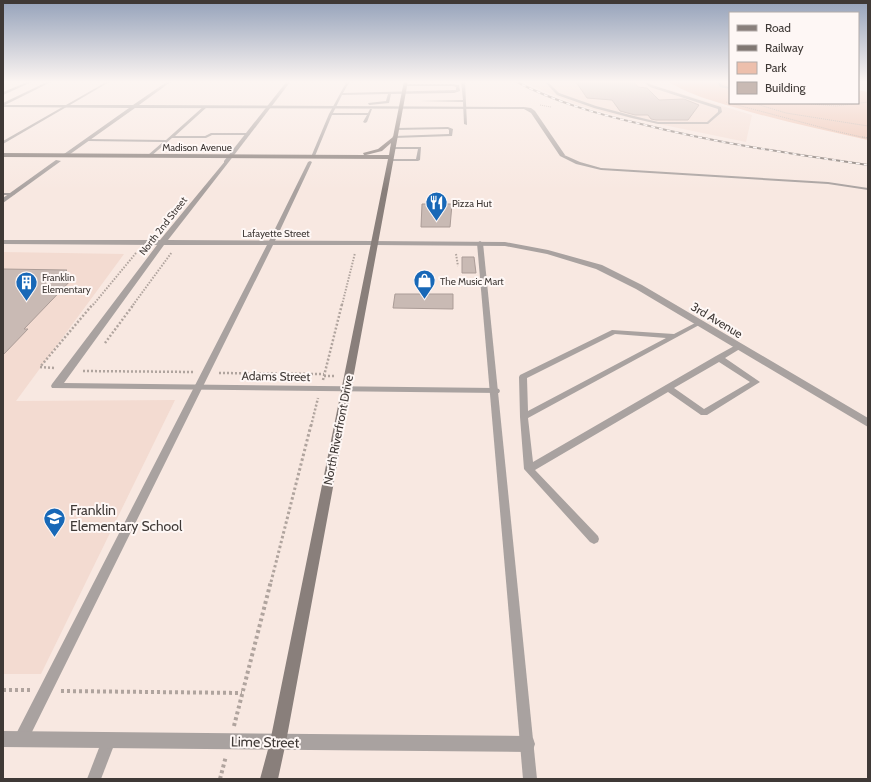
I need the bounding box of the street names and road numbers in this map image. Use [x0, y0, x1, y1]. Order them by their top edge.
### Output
street label: Madison Avenue [162, 141, 232, 154]
street label: North 2nd Street [136, 194, 190, 258]
street label: Lafayette Street [242, 227, 310, 240]
street label: 3rd Avenue [688, 299, 746, 341]
street label: Adams Street [242, 368, 310, 384]
street label: North Riverfront Drive [320, 374, 356, 486]
street label: Lime Street [231, 732, 300, 752]

